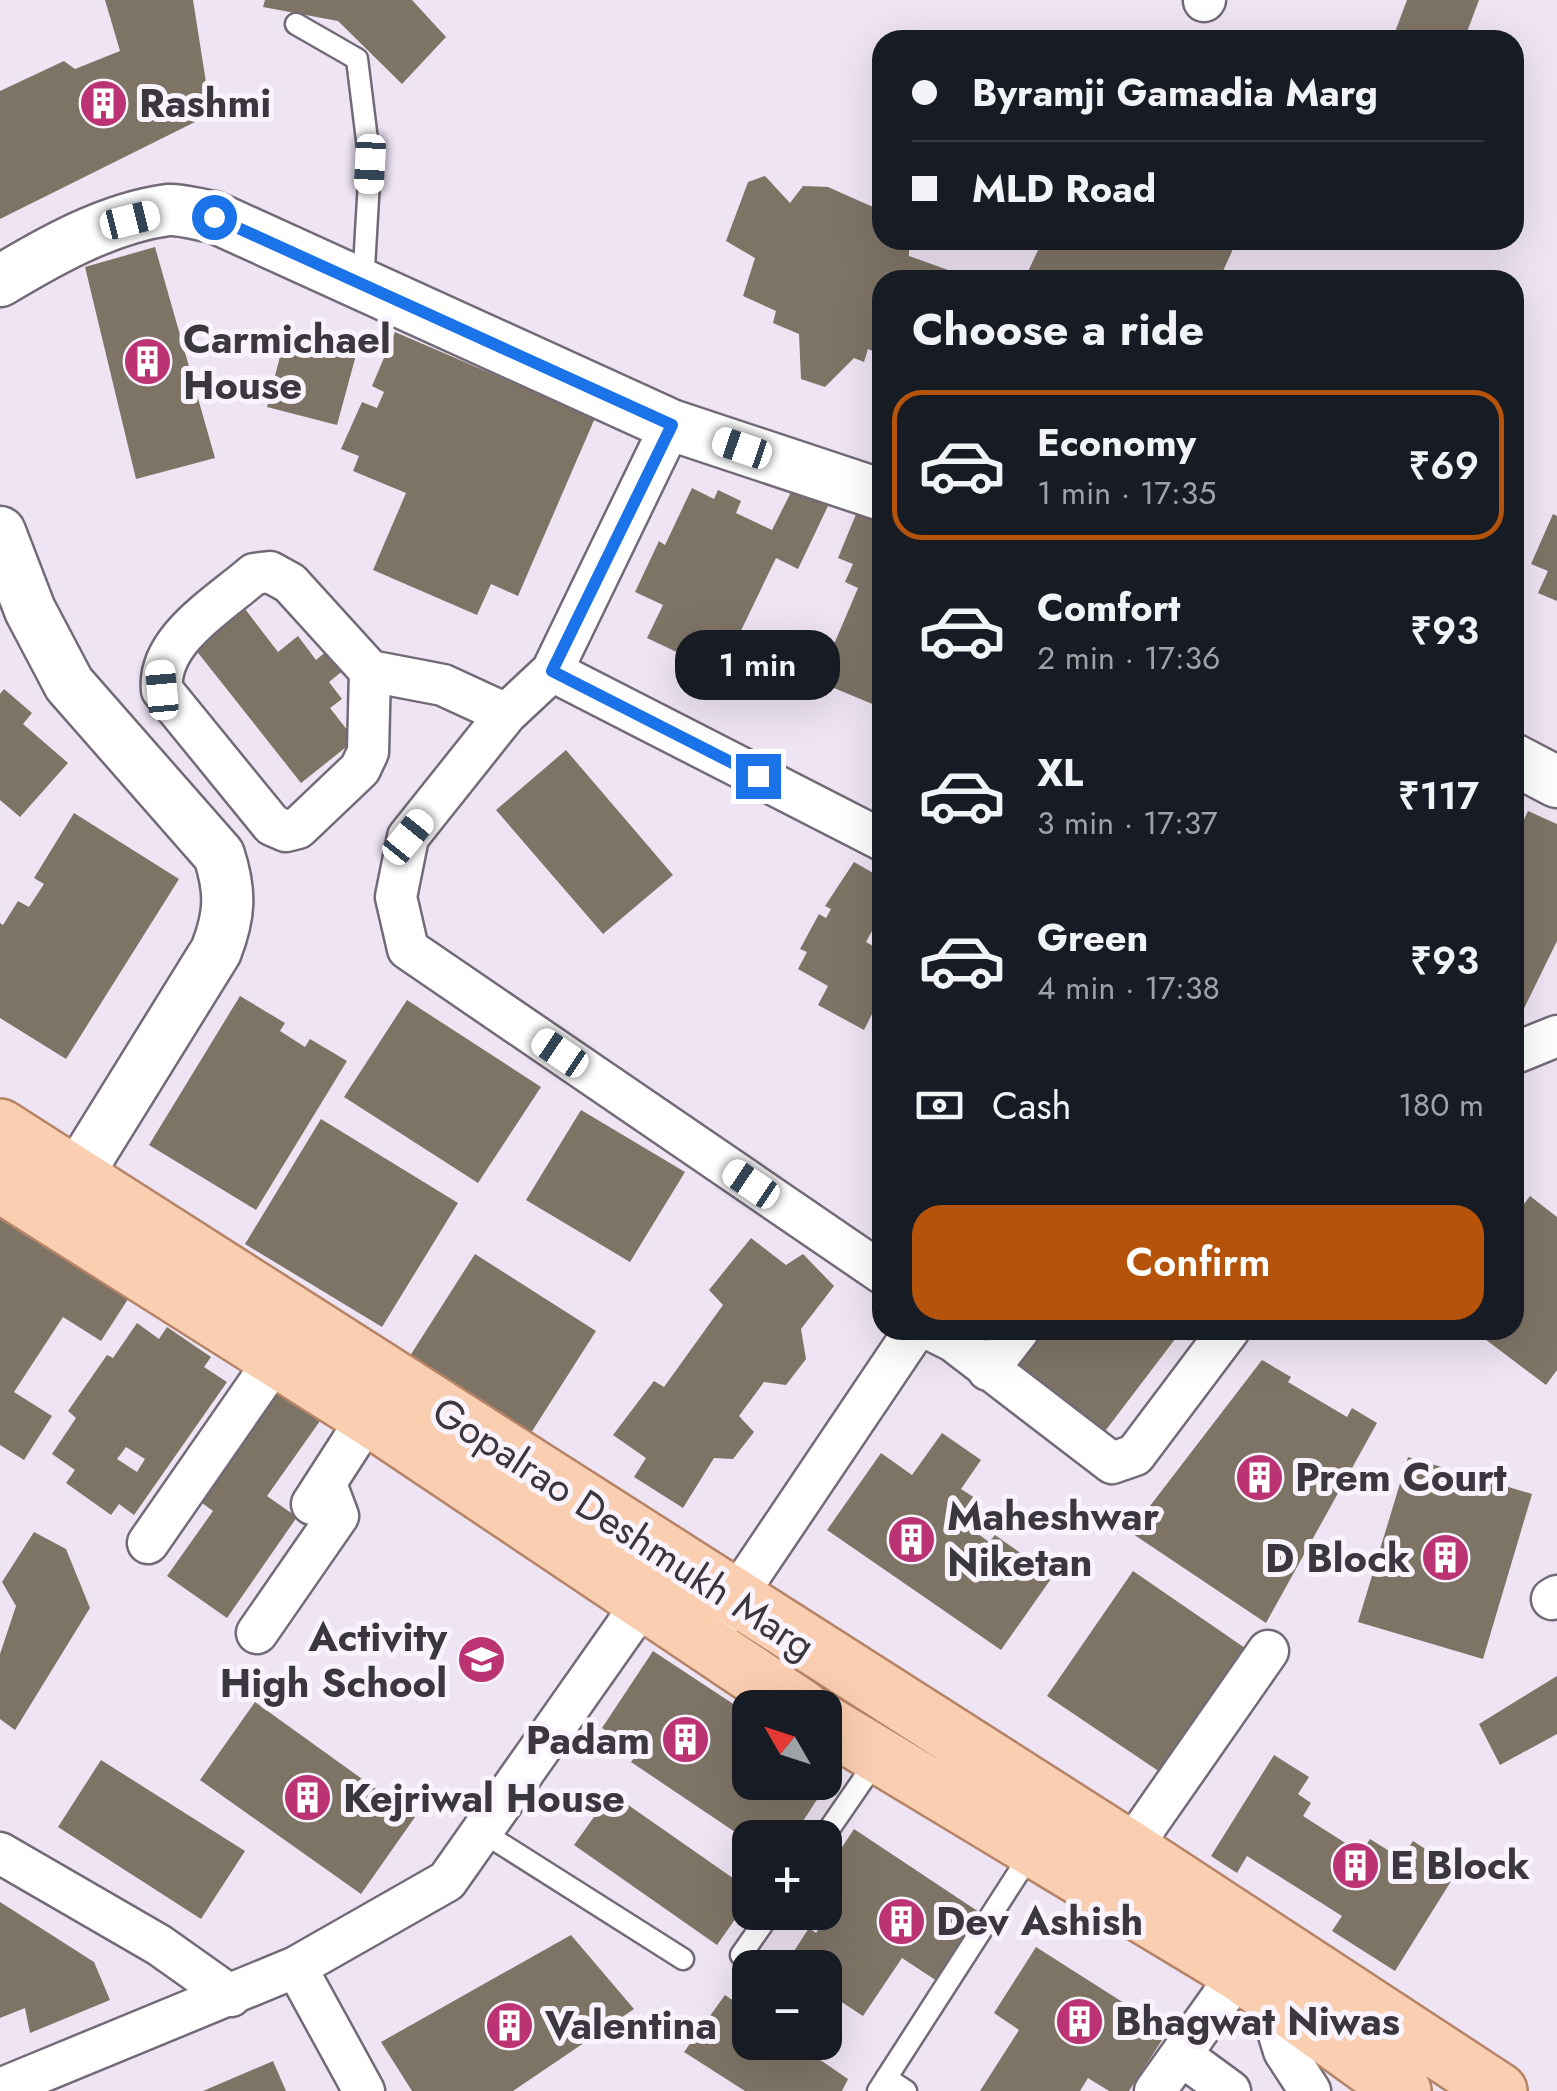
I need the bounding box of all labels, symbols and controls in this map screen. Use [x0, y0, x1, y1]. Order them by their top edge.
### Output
text: Byramji Gamadia Marg [972, 65, 1378, 120]
place label: Rashmi [139, 74, 271, 132]
building icon: Rashmi [78, 77, 130, 129]
car [353, 133, 387, 195]
text: MLD Road [972, 161, 1156, 216]
route start [192, 195, 237, 240]
car [97, 198, 163, 242]
text: Choose a ride [912, 297, 1204, 362]
place label: Carmichael House [183, 310, 391, 414]
building icon: Carmichael House [122, 336, 174, 388]
text: Economy [1037, 415, 1196, 470]
icon: car [917, 420, 1007, 510]
car [709, 424, 775, 472]
text: ₹69 [1409, 438, 1479, 493]
text: 1 min · 17:35 [1037, 470, 1216, 516]
text: Comfort [1037, 580, 1180, 635]
icon: car [917, 585, 1007, 675]
text: ₹93 [1410, 603, 1479, 658]
callout: 1 min [676, 631, 840, 701]
text: 2 min · 17:36 [1037, 635, 1220, 681]
text: 1 min [719, 642, 796, 688]
car [144, 659, 180, 721]
text: XL [1037, 745, 1083, 800]
icon: car [917, 750, 1007, 840]
route end [736, 754, 781, 799]
text: ₹117 [1398, 768, 1479, 823]
text: 3 min · 17:37 [1037, 800, 1218, 846]
car [377, 804, 439, 870]
text: Green [1037, 910, 1148, 965]
icon: car [917, 915, 1007, 1005]
text: ₹93 [1410, 933, 1479, 988]
text: 4 min · 17:38 [1037, 965, 1220, 1011]
car [527, 1024, 593, 1082]
icon: cash [912, 1078, 967, 1133]
text: Cash [992, 1078, 1072, 1133]
text: 180 m [1398, 1082, 1484, 1128]
car [718, 1155, 784, 1213]
button: Confirm [912, 1205, 1484, 1320]
street label: Gopalrao Deshmukh Marg [421, 1382, 827, 1674]
place label: Prem Court [1295, 1448, 1507, 1506]
building icon: Prem Court [1234, 1451, 1286, 1503]
place label: Maheshwar Niketan [947, 1487, 1160, 1591]
building icon: Maheshwar Niketan [886, 1513, 938, 1565]
place label: D Block [1265, 1529, 1410, 1587]
building icon: D Block [1419, 1532, 1471, 1584]
place label: Activity High School [220, 1608, 448, 1712]
school or university icon: Activity High School [456, 1634, 508, 1686]
north arrow [732, 1690, 842, 1800]
map controls [732, 1690, 842, 2060]
place label: Padam [526, 1711, 650, 1769]
building icon: Padam [659, 1714, 711, 1766]
place label: Kejriwal House [343, 1769, 625, 1827]
building icon: Kejriwal House [282, 1772, 334, 1824]
button: + [732, 1820, 842, 1930]
place label: E Block [1390, 1836, 1530, 1894]
building icon: E Block [1329, 1839, 1381, 1891]
place label: Dev Ashish [936, 1892, 1143, 1950]
building icon: Dev Ashish [875, 1895, 927, 1947]
button: − [732, 1950, 842, 2060]
place label: Bhagwat Niwas [1115, 1992, 1400, 2050]
building icon: Bhagwat Niwas [1054, 1995, 1106, 2047]
place label: Valentina [544, 1996, 717, 2054]
building icon: Valentina [484, 1999, 536, 2051]

